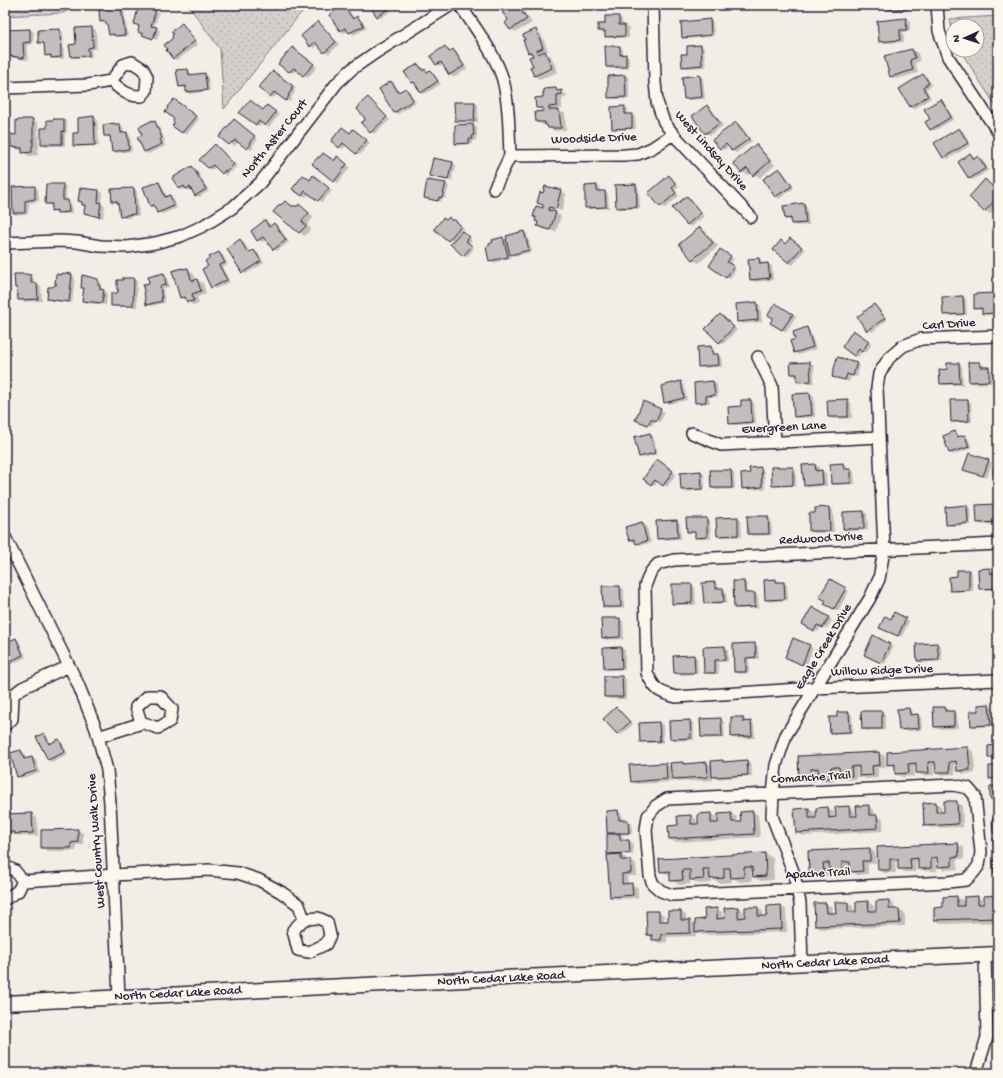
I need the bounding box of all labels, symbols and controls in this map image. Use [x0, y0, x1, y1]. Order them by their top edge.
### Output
north arrow [945, 18, 985, 58]
text: N [951, 35, 963, 42]
street label: North Aster Court [239, 95, 312, 181]
street label: West Lindsay Drive [671, 108, 751, 194]
street label: Woodside Drive [551, 130, 637, 148]
street label: Carl Drive [922, 316, 976, 334]
street label: Evergreen Lane [741, 418, 827, 438]
street label: Redwood Drive [779, 529, 863, 549]
street label: Eagle Creek Drive [792, 601, 856, 693]
street label: Willow Ridge Drive [831, 662, 934, 680]
street label: Comanche Trail [771, 768, 852, 788]
street label: West Country Walk Drive [85, 773, 109, 909]
street label: Apache Trail [785, 865, 851, 883]
street label: North Cedar Lake Road [761, 952, 890, 974]
street label: North Cedar Lake Road [437, 968, 566, 990]
street label: North Cedar Lake Road [114, 983, 243, 1005]

